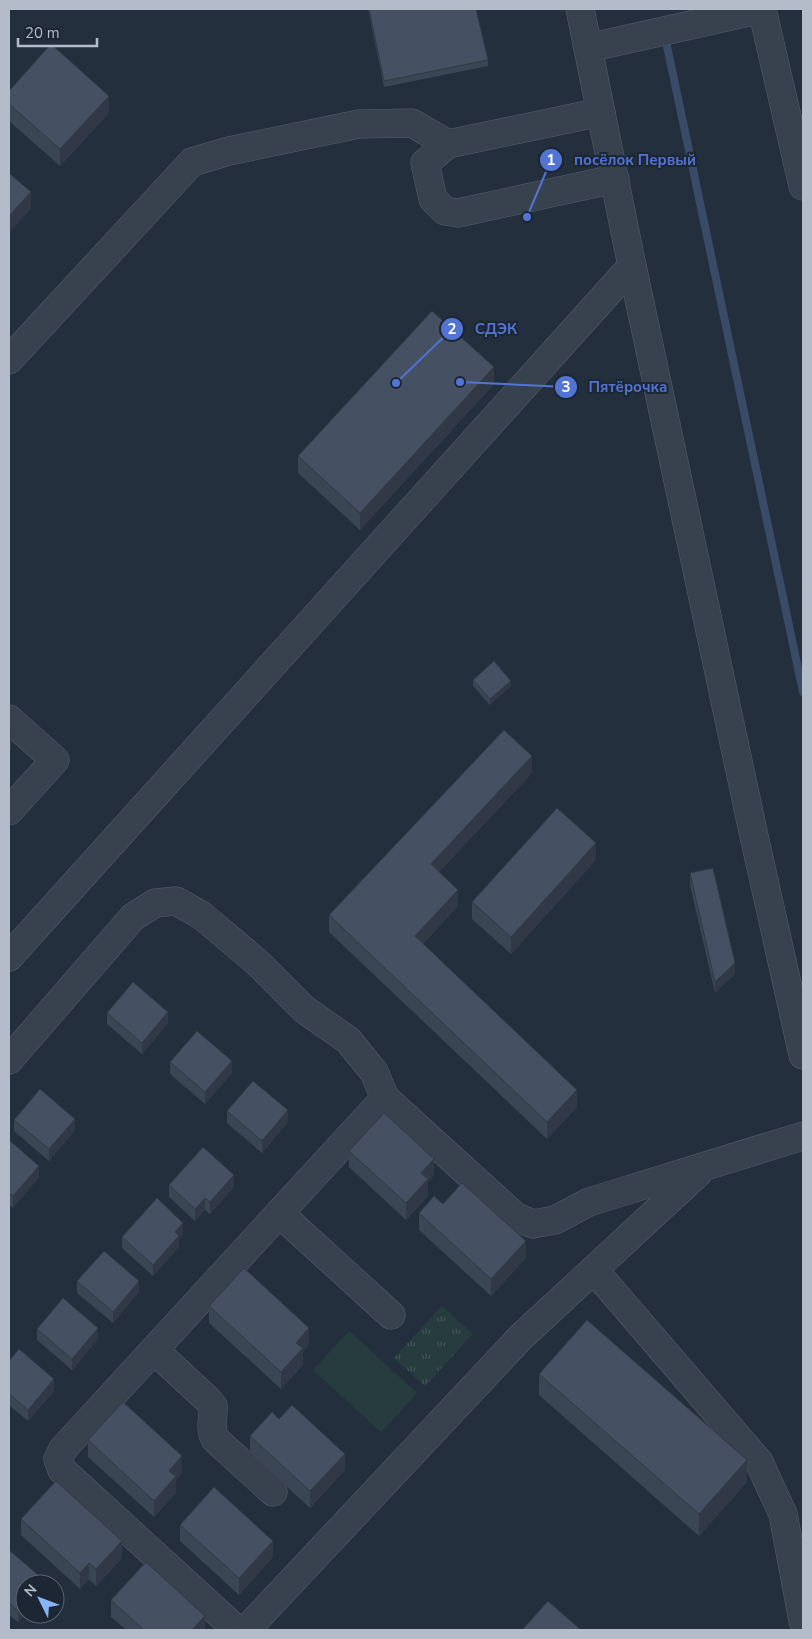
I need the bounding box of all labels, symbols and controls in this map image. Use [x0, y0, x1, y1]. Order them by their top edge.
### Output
scale bar [18, 15, 96, 47]
text: 20 m [25, 23, 60, 43]
callout: посёлок Первый [538, 145, 706, 175]
text: 1 [546, 150, 556, 170]
text: посёлок Первый [574, 150, 696, 170]
callout: СДЭК [439, 314, 527, 344]
text: 2 [447, 319, 457, 339]
text: СДЭК [475, 319, 518, 339]
callout: Пятёрочка [553, 372, 677, 402]
text: 3 [561, 377, 571, 397]
text: Пятёрочка [589, 377, 667, 397]
north arrow [15, 1574, 65, 1624]
text: N [20, 1580, 41, 1601]

